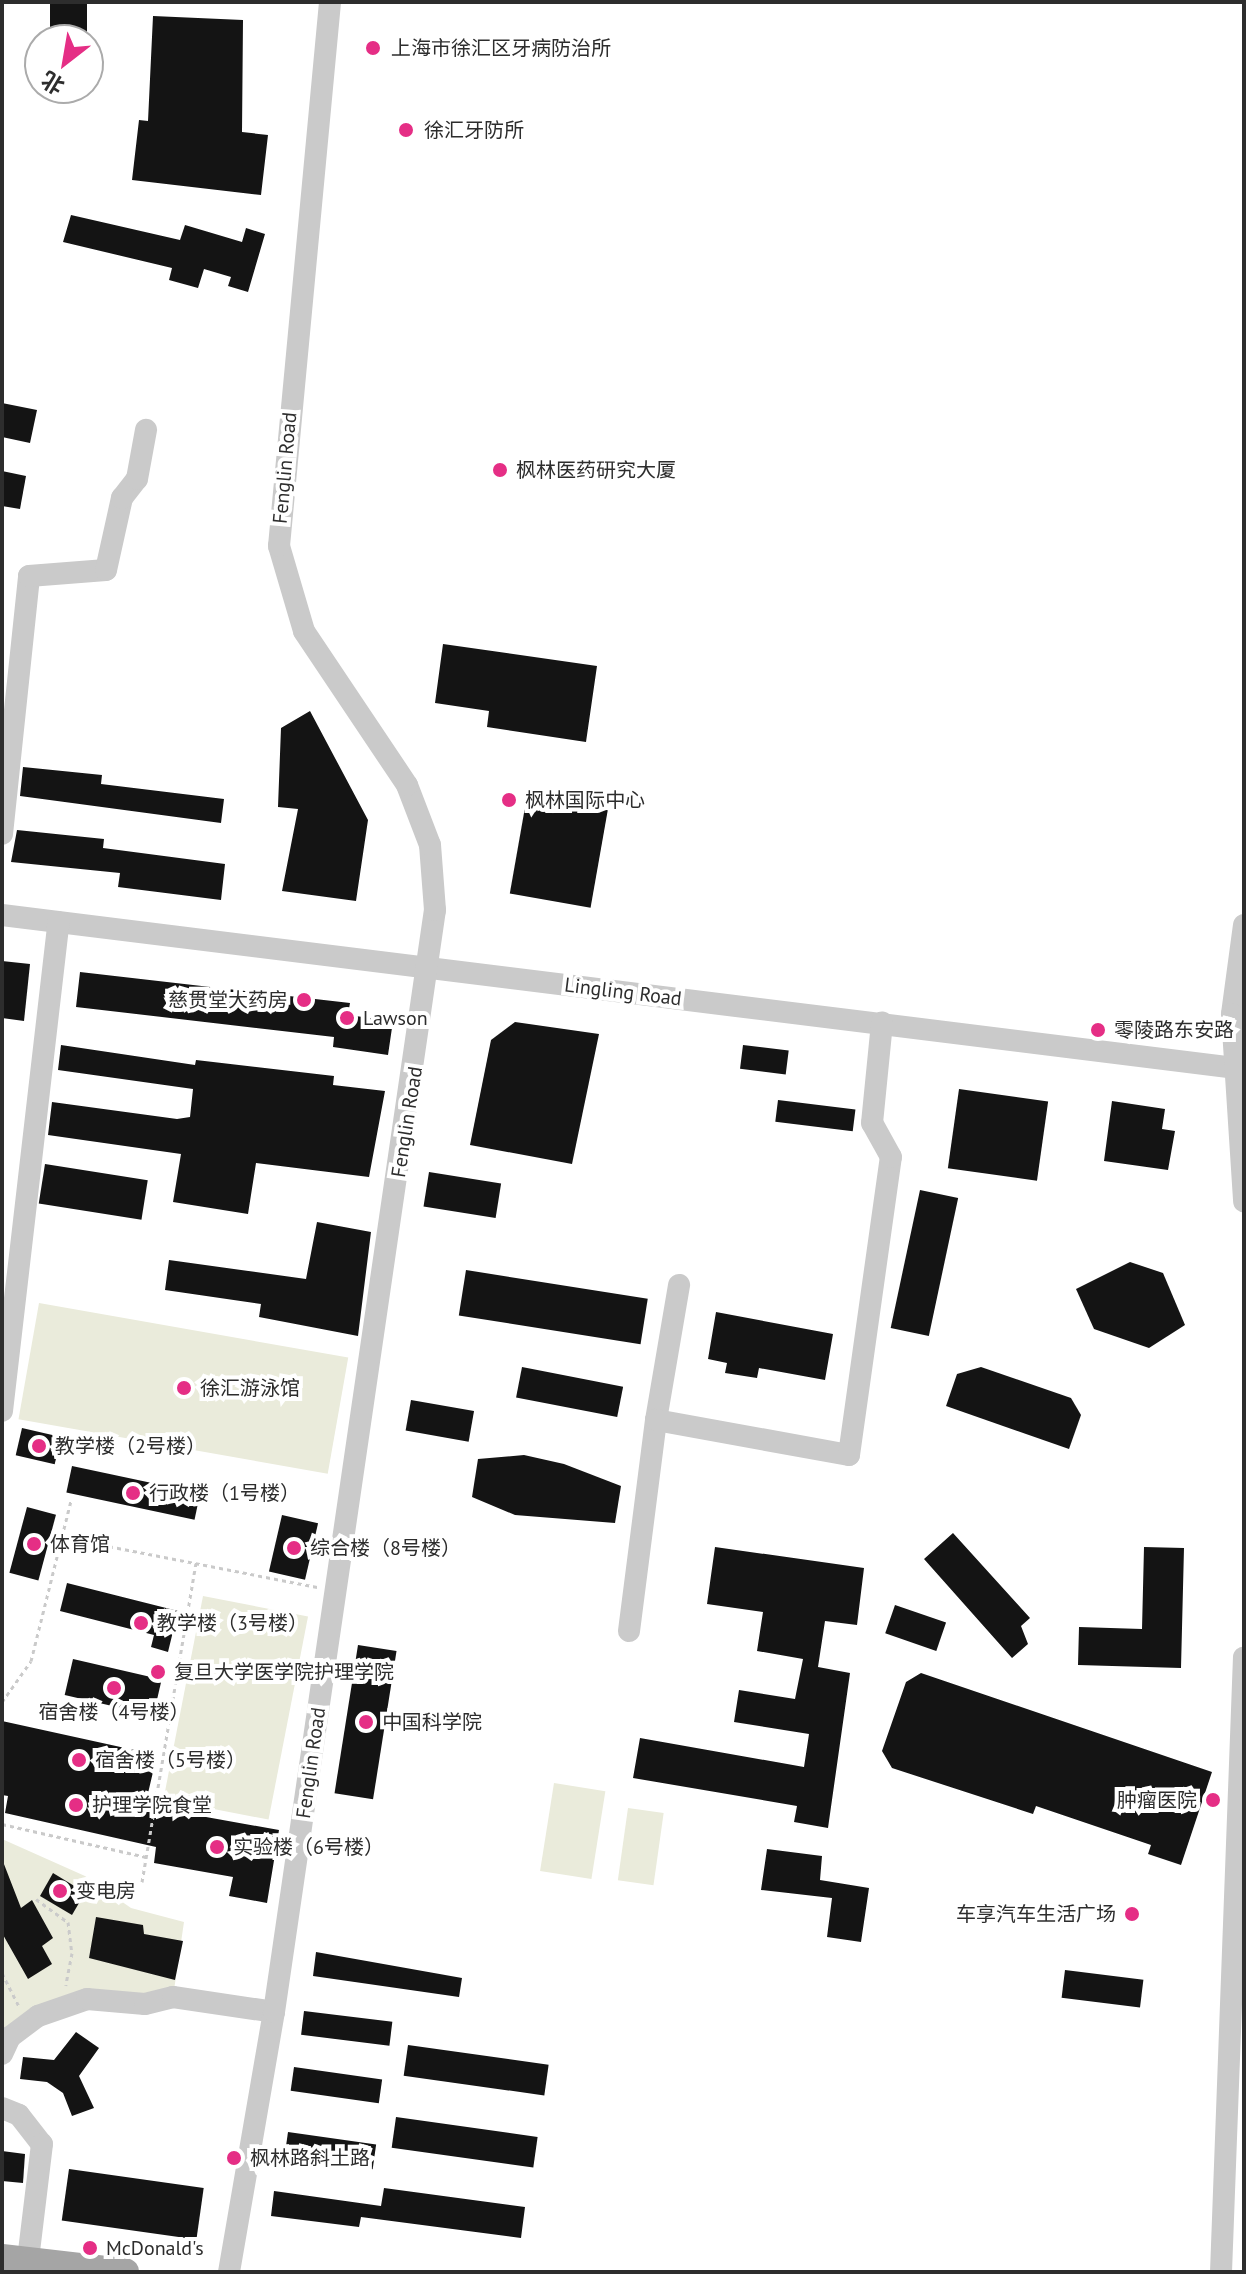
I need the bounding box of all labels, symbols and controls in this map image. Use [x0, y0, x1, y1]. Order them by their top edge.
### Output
north arrow [24, 24, 104, 104]
place label: 上海市徐汇区牙病防治所 [391, 36, 611, 60]
marker: 上海市徐汇区牙病防治所 [362, 37, 384, 59]
text: 北 [36, 65, 69, 101]
place label: 徐汇牙防所 [424, 118, 524, 142]
marker: 徐汇牙防所 [395, 119, 417, 141]
street label: Fenglin Road [268, 411, 302, 525]
place label: 枫林医药研究大厦 [516, 458, 676, 482]
marker: 枫林医药研究大厦 [491, 461, 509, 479]
place label: 枫林国际中心 [525, 788, 645, 812]
marker: 枫林国际中心 [500, 791, 518, 809]
street label: Lingling Road [563, 973, 683, 1011]
place label: 慈贯堂大药房 [168, 988, 288, 1012]
marker: 慈贯堂大药房 [295, 991, 313, 1009]
place label: Lawson [363, 1006, 428, 1030]
marker: Lawson [338, 1009, 356, 1027]
place label: 零陵路东安路 [1114, 1018, 1234, 1042]
marker: 零陵路东安路 [1089, 1021, 1107, 1039]
street label: Fenglin Road [386, 1065, 428, 1179]
place label: 徐汇游泳馆 [200, 1376, 300, 1400]
marker: 徐汇游泳馆 [175, 1379, 193, 1397]
place label: 教学楼（2号楼） [55, 1434, 206, 1458]
marker: 教学楼（2号楼） [30, 1437, 48, 1455]
place label: 行政楼（1号楼） [149, 1481, 300, 1505]
marker: 行政楼（1号楼） [124, 1484, 142, 1502]
place label: 体育馆 [50, 1532, 110, 1556]
marker: 体育馆 [25, 1535, 43, 1553]
place label: 综合楼（8号楼） [310, 1536, 461, 1560]
marker: 综合楼（8号楼） [285, 1539, 303, 1557]
place label: 教学楼（3号楼） [157, 1611, 308, 1635]
marker: 教学楼（3号楼） [132, 1614, 150, 1632]
place label: 复旦大学医学院护理学院 [174, 1660, 394, 1684]
marker: 复旦大学医学院护理学院 [149, 1663, 167, 1681]
marker: 宿舍楼（4号楼） [105, 1679, 123, 1697]
place label: 宿舍楼（4号楼） [39, 1700, 189, 1724]
street label: Fenglin Road [291, 1706, 331, 1820]
place label: 中国科学院 [382, 1710, 482, 1734]
marker: 中国科学院 [357, 1713, 375, 1731]
place label: 宿舍楼（5号楼） [95, 1748, 246, 1772]
marker: 宿舍楼（5号楼） [70, 1751, 88, 1769]
place label: 肿瘤医院 [1117, 1788, 1197, 1812]
marker: 肿瘤医院 [1204, 1791, 1222, 1809]
place label: 护理学院食堂 [92, 1793, 212, 1817]
marker: 护理学院食堂 [67, 1796, 85, 1814]
place label: 实验楼（6号楼） [233, 1835, 384, 1859]
marker: 实验楼（6号楼） [208, 1838, 226, 1856]
place label: 变电房 [76, 1879, 136, 1903]
marker: 变电房 [51, 1882, 69, 1900]
place label: 车享汽车生活广场 [956, 1902, 1116, 1926]
marker: 车享汽车生活广场 [1123, 1905, 1141, 1923]
place label: 枫林路斜土路 [250, 2146, 370, 2170]
marker: 枫林路斜土路 [225, 2149, 243, 2167]
place label: McDonald's [106, 2236, 204, 2260]
marker: McDonald's [81, 2239, 99, 2257]

